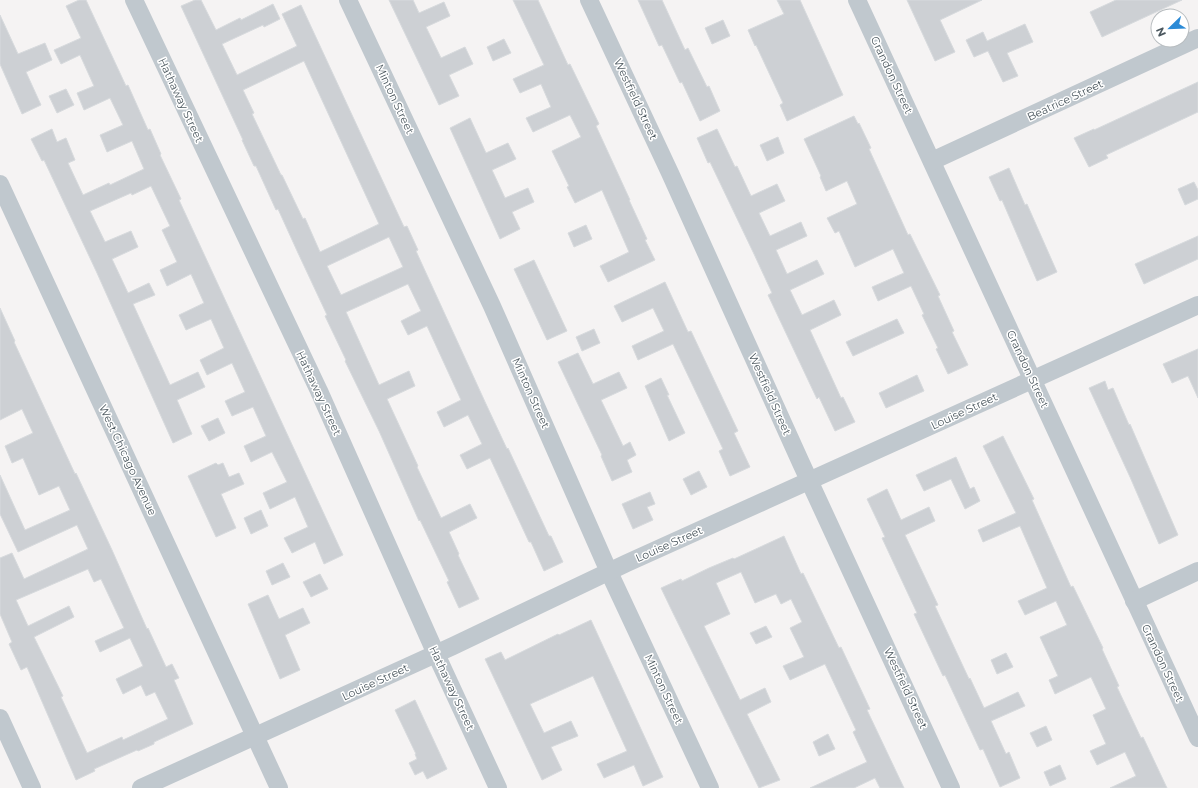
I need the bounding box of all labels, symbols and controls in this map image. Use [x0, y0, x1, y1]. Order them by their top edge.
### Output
north arrow [1150, 8, 1190, 48]
text: N [1153, 25, 1169, 39]
street label: Grandon Street [868, 34, 916, 117]
street label: Hathaway Street [155, 56, 207, 145]
street label: Westfield Street [611, 56, 661, 142]
street label: Minton Street [373, 62, 418, 137]
street label: Beatrice Street [1025, 76, 1106, 124]
street label: Grandon Street [1004, 328, 1052, 411]
street label: Hathaway Street [293, 349, 345, 438]
street label: Westfield Street [746, 351, 794, 437]
street label: Minton Street [509, 356, 553, 431]
street label: Louise Street [929, 389, 1000, 433]
street label: West Chicago Avenue [96, 402, 160, 518]
street label: Louise Street [633, 523, 705, 565]
street label: Grandon Street [1139, 622, 1187, 705]
street label: Hathaway Street [426, 644, 478, 733]
street label: Westfield Street [881, 645, 931, 731]
street label: Minton Street [642, 652, 687, 727]
street label: Louise Street [340, 660, 411, 704]

